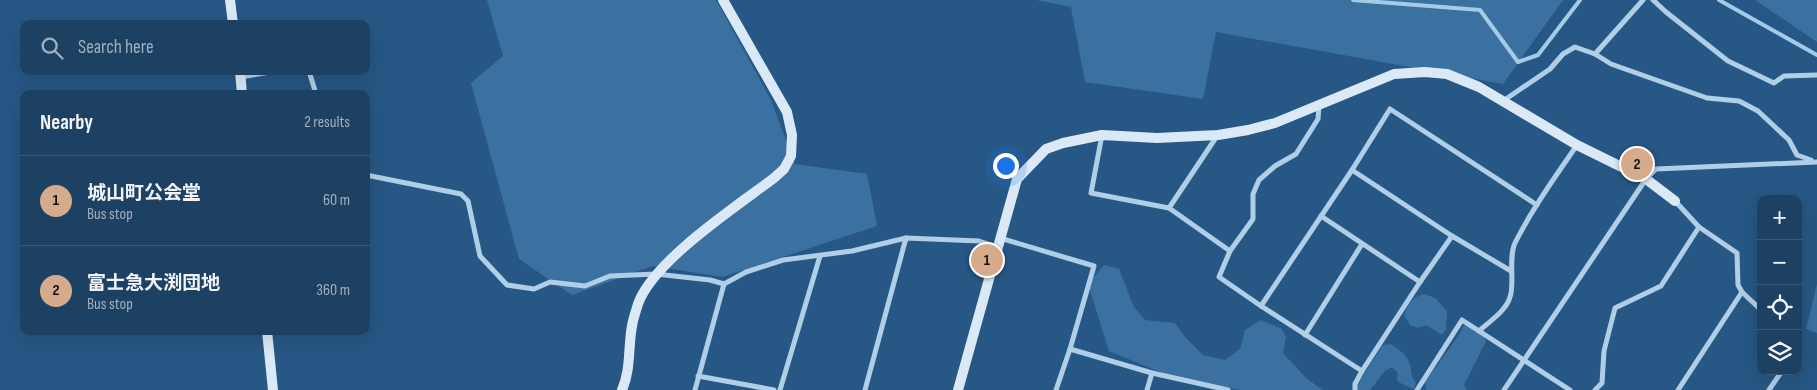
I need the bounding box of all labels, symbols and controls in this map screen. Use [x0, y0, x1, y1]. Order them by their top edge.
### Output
search box [20, 20, 370, 75]
icon: search [38, 34, 66, 62]
text: Search here [78, 36, 154, 59]
text: Nearby [40, 110, 93, 135]
text: 2 results [304, 113, 350, 132]
pin: 2 [1621, 145, 1653, 183]
your location [993, 153, 1019, 179]
text: 城山町公会堂 [87, 182, 201, 205]
text: 1 [53, 191, 59, 210]
text: 60 m [323, 191, 350, 210]
map controls [1757, 195, 1802, 375]
button: + [1757, 195, 1802, 240]
text: Bus stop [87, 205, 133, 224]
button: − [1757, 240, 1802, 285]
pin: 1 [971, 241, 1003, 279]
text: 富士急大渕団地 [87, 272, 220, 295]
text: 2 [52, 281, 60, 300]
text: 360 m [316, 281, 350, 300]
button: locate [1757, 285, 1802, 330]
text: Bus stop [87, 295, 133, 314]
button: layers [1757, 330, 1802, 375]

